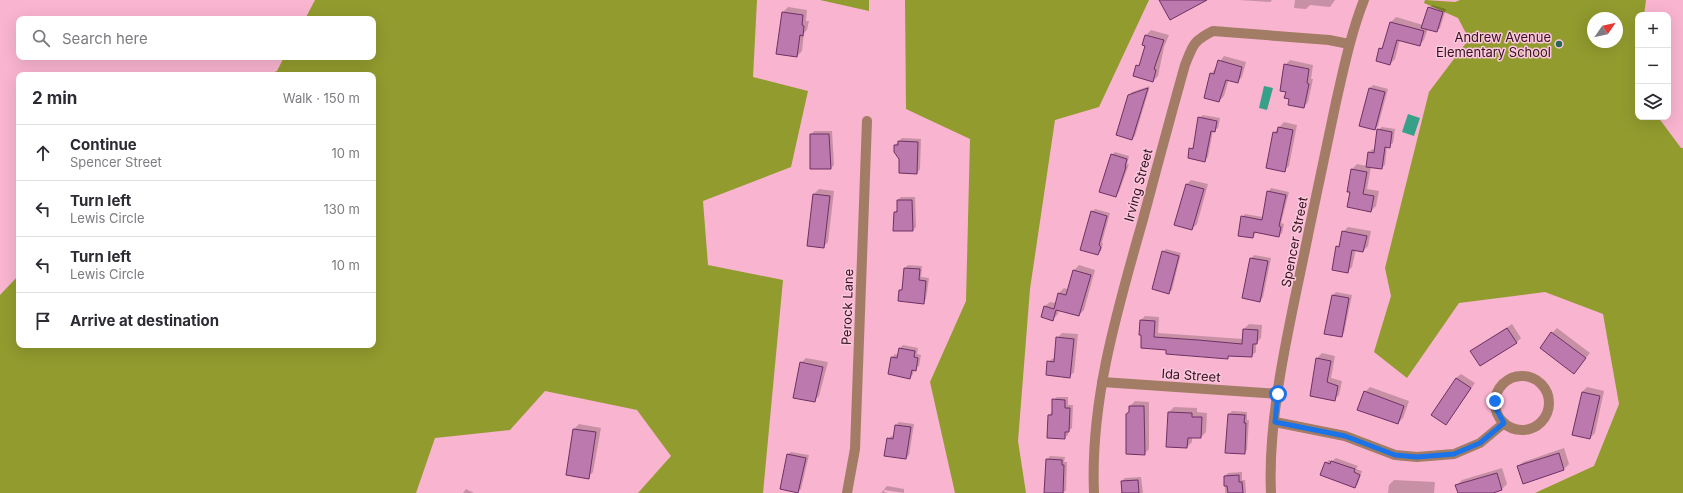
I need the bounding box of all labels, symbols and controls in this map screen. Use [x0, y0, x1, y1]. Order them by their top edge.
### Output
north arrow [1587, 12, 1623, 48]
map controls [1635, 12, 1671, 120]
button: + [1635, 12, 1671, 48]
search box [16, 16, 376, 60]
icon: search [30, 27, 52, 49]
text: Search here [62, 29, 148, 48]
place label: Andrew Avenue Elementary School [1436, 29, 1551, 60]
marker: Andrew Avenue Elementary School [1554, 39, 1564, 49]
button: − [1635, 48, 1671, 84]
button: layers [1635, 84, 1671, 120]
text: 2 min [32, 88, 77, 108]
text: Walk · 150 m [283, 90, 360, 106]
text: Continue [70, 135, 137, 154]
icon: ahead [32, 142, 54, 164]
text: 10 m [331, 145, 360, 161]
street label: Irving Street [1121, 147, 1155, 223]
text: Spencer Street [70, 154, 162, 170]
text: Turn left [70, 191, 131, 210]
street label: Spencer Street [1277, 195, 1311, 289]
icon: left [32, 198, 54, 220]
text: 130 m [323, 201, 360, 217]
text: Lewis Circle [70, 210, 144, 226]
text: Turn left [70, 247, 131, 266]
icon: left [32, 254, 54, 276]
text: 10 m [331, 257, 360, 273]
text: Lewis Circle [70, 266, 144, 282]
street label: Perock Lane [838, 269, 856, 345]
icon: arrive [32, 310, 54, 332]
text: Arrive at destination [70, 311, 219, 330]
street label: Ida Street [1161, 365, 1221, 385]
route start [1269, 385, 1287, 403]
route end [1486, 392, 1504, 410]

